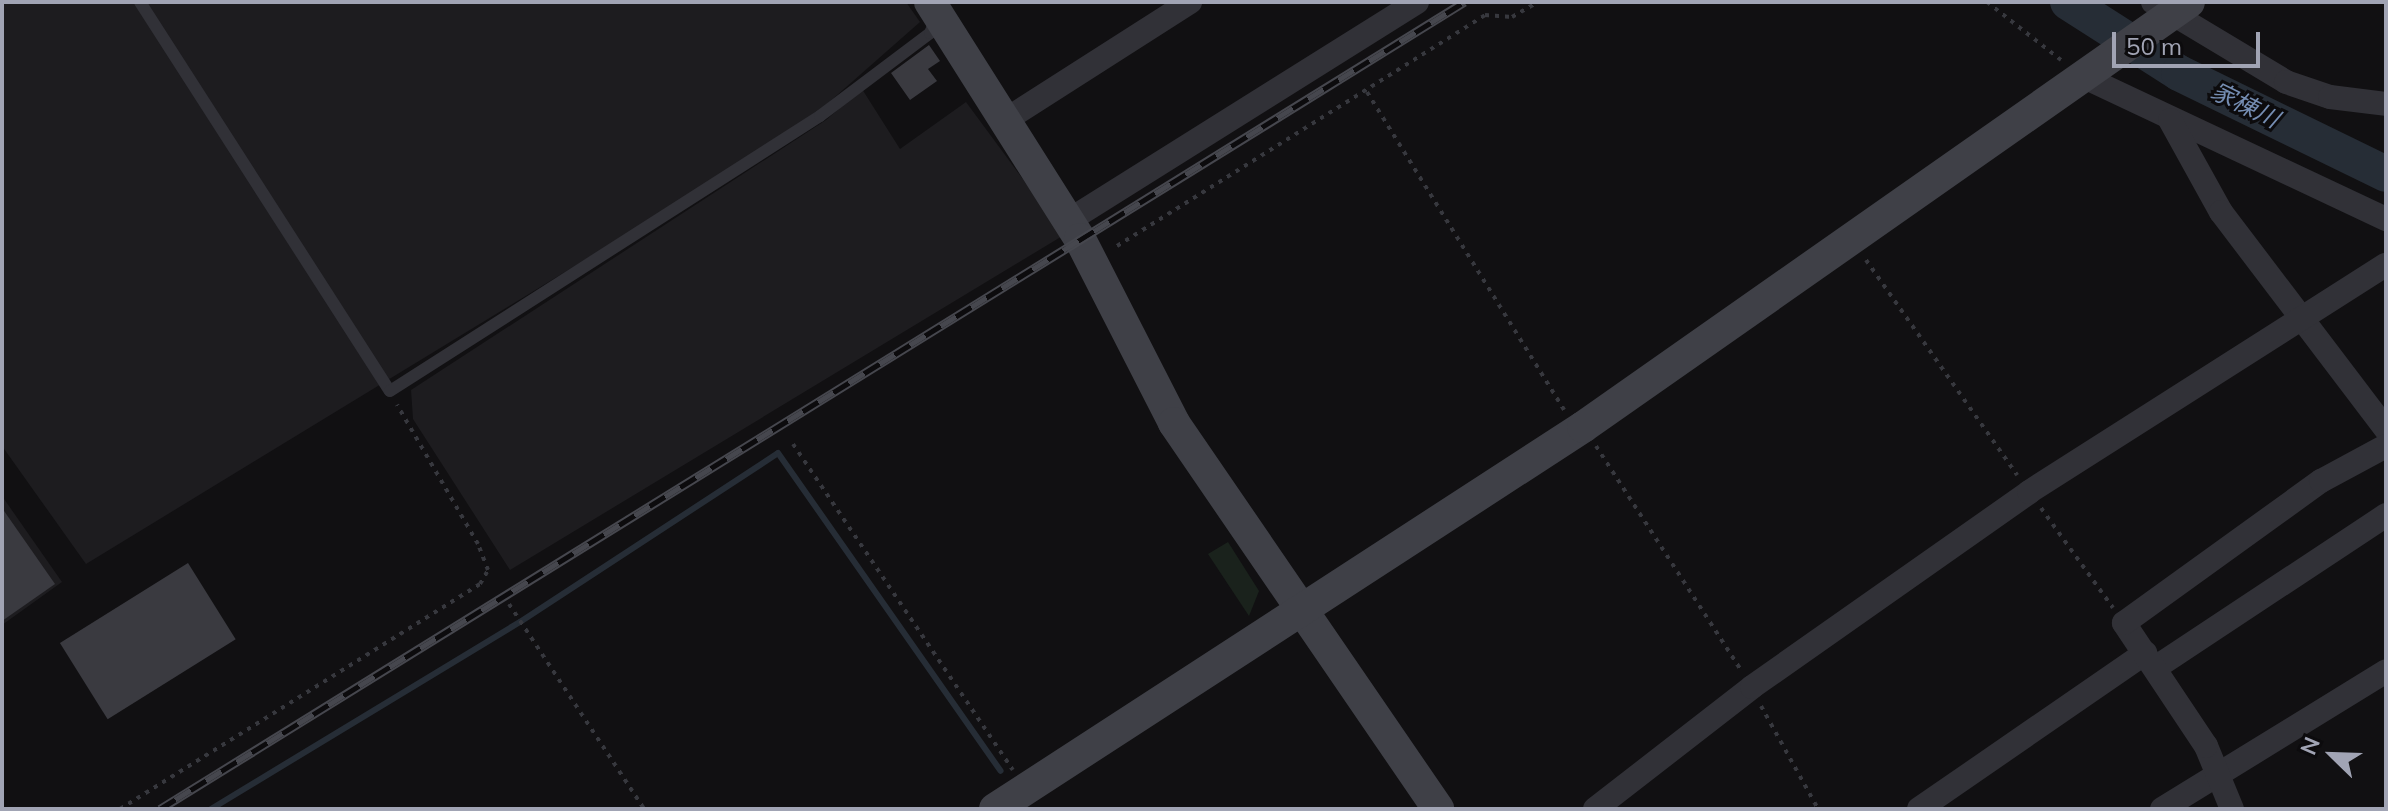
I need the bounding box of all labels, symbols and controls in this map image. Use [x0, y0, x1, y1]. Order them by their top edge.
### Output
scale bar [2116, 16, 2264, 66]
text: 50 m [2126, 31, 2182, 61]
water label: 家棟川 [2206, 76, 2284, 134]
north arrow [2292, 715, 2372, 795]
text: N [2294, 733, 2326, 759]

